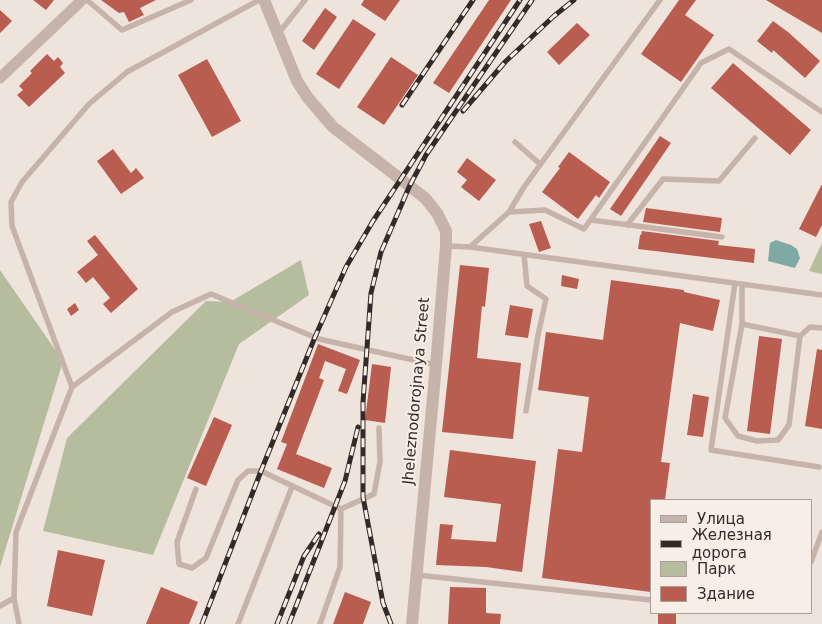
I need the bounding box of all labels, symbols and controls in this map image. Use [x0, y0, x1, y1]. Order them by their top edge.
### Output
street label: Jheleznodorojnaya Street [400, 297, 434, 485]
legend [650, 499, 812, 614]
text: Улица [697, 510, 745, 528]
text: Железная дорога [692, 526, 772, 562]
text: Парк [697, 560, 736, 578]
text: Здание [697, 585, 755, 603]

